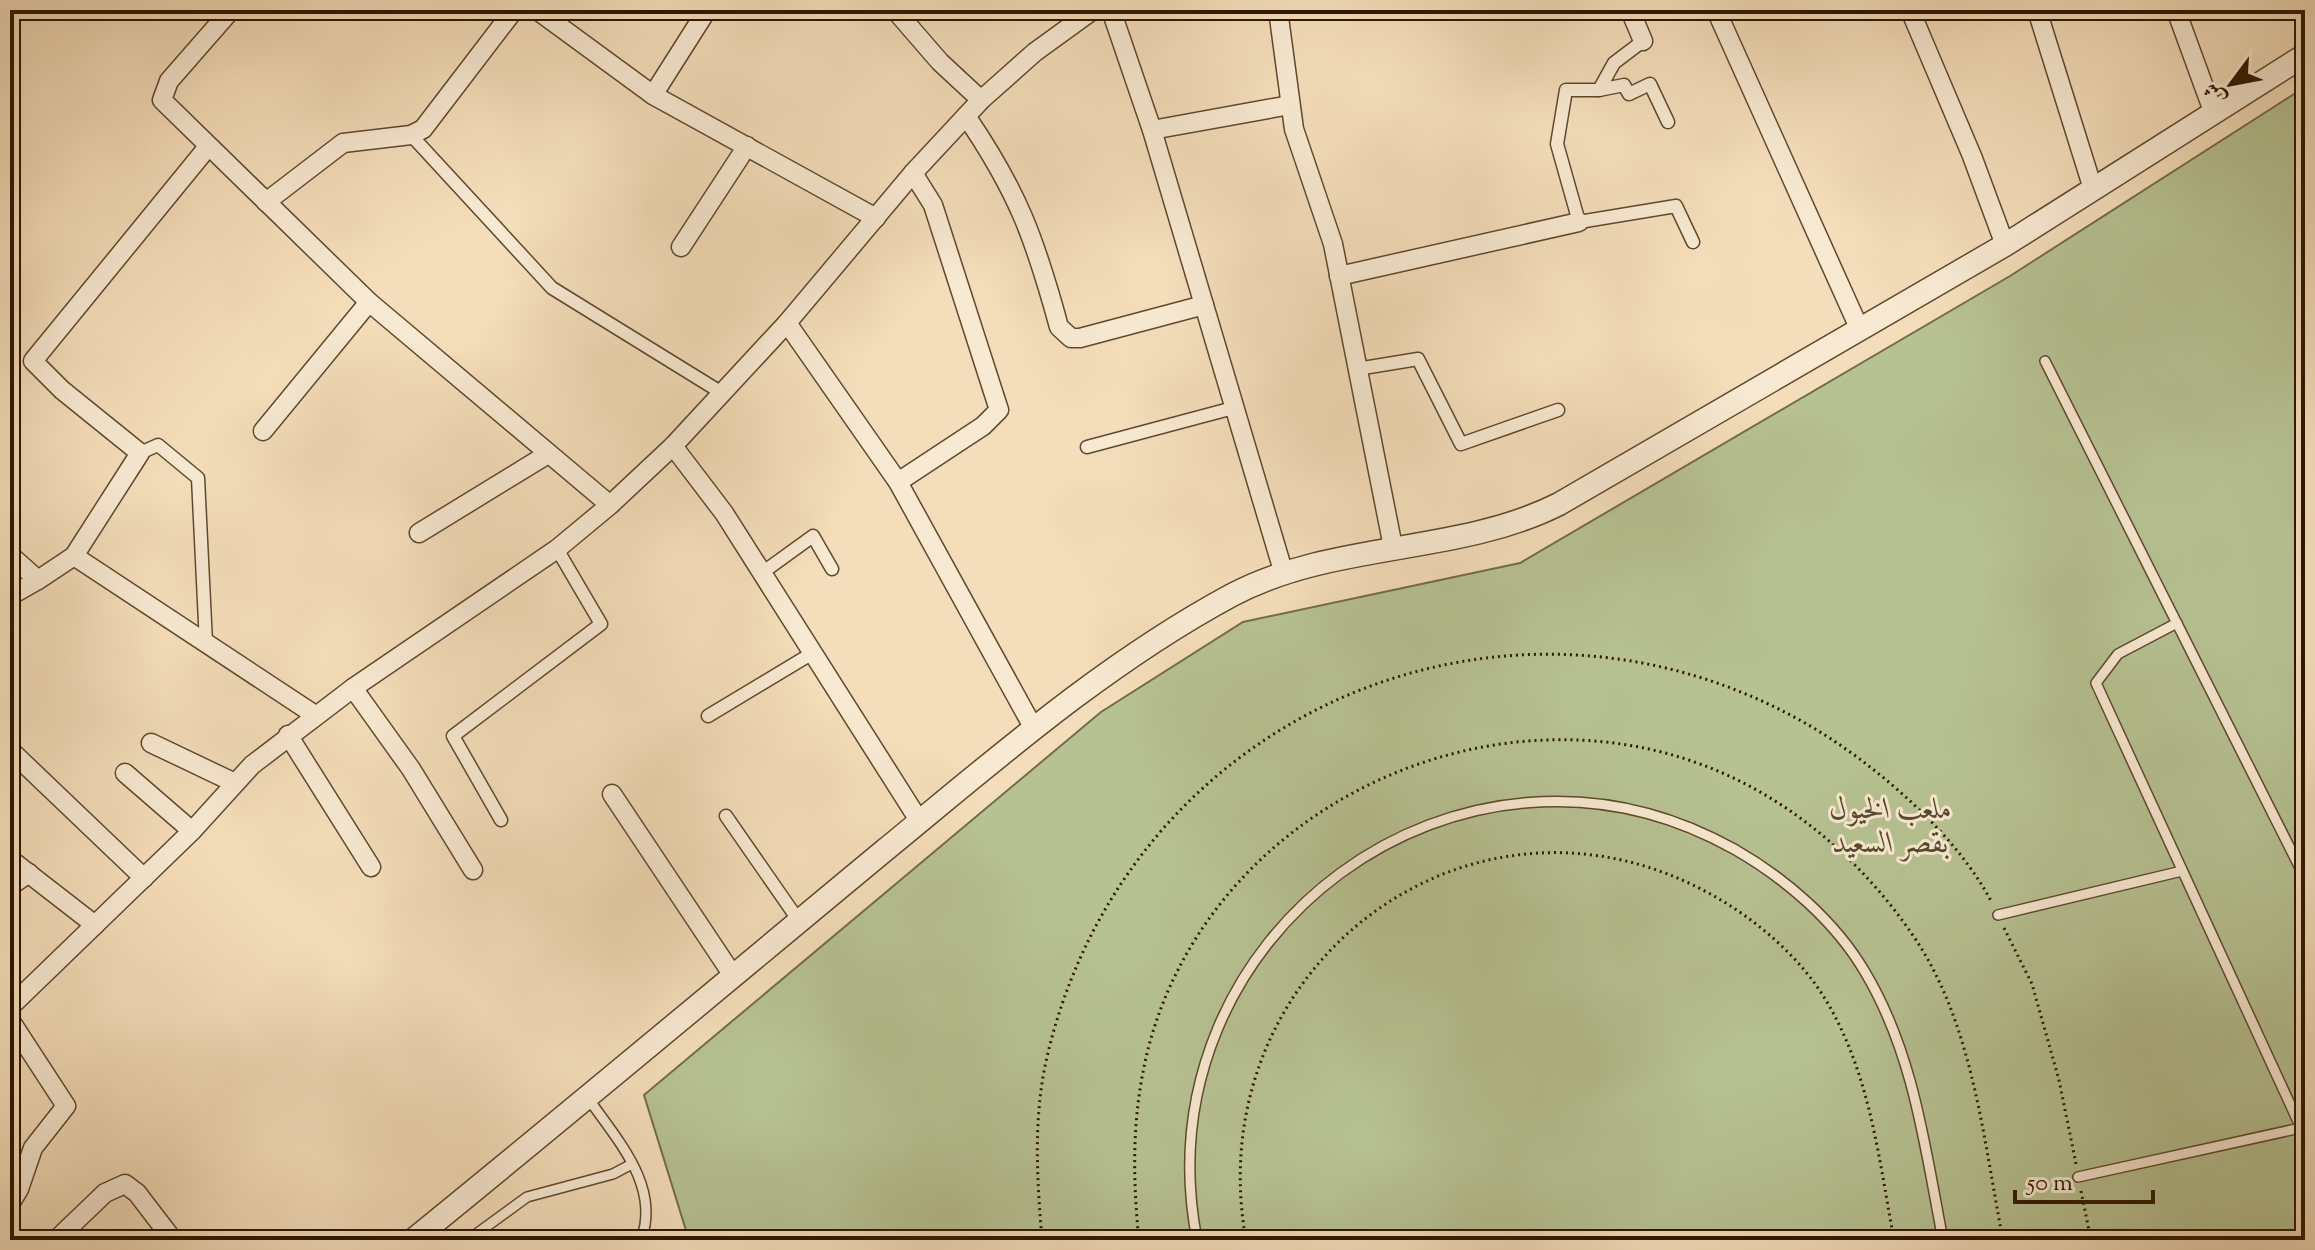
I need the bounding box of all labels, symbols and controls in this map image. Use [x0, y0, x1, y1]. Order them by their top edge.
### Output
north arrow [2191, 44, 2271, 124]
text: ش [2197, 75, 2236, 111]
park label: ملعب الخيول بقصر السعيد [1830, 789, 1952, 866]
scale bar [2015, 1154, 2153, 1204]
text: 50 m [2025, 1167, 2073, 1201]

